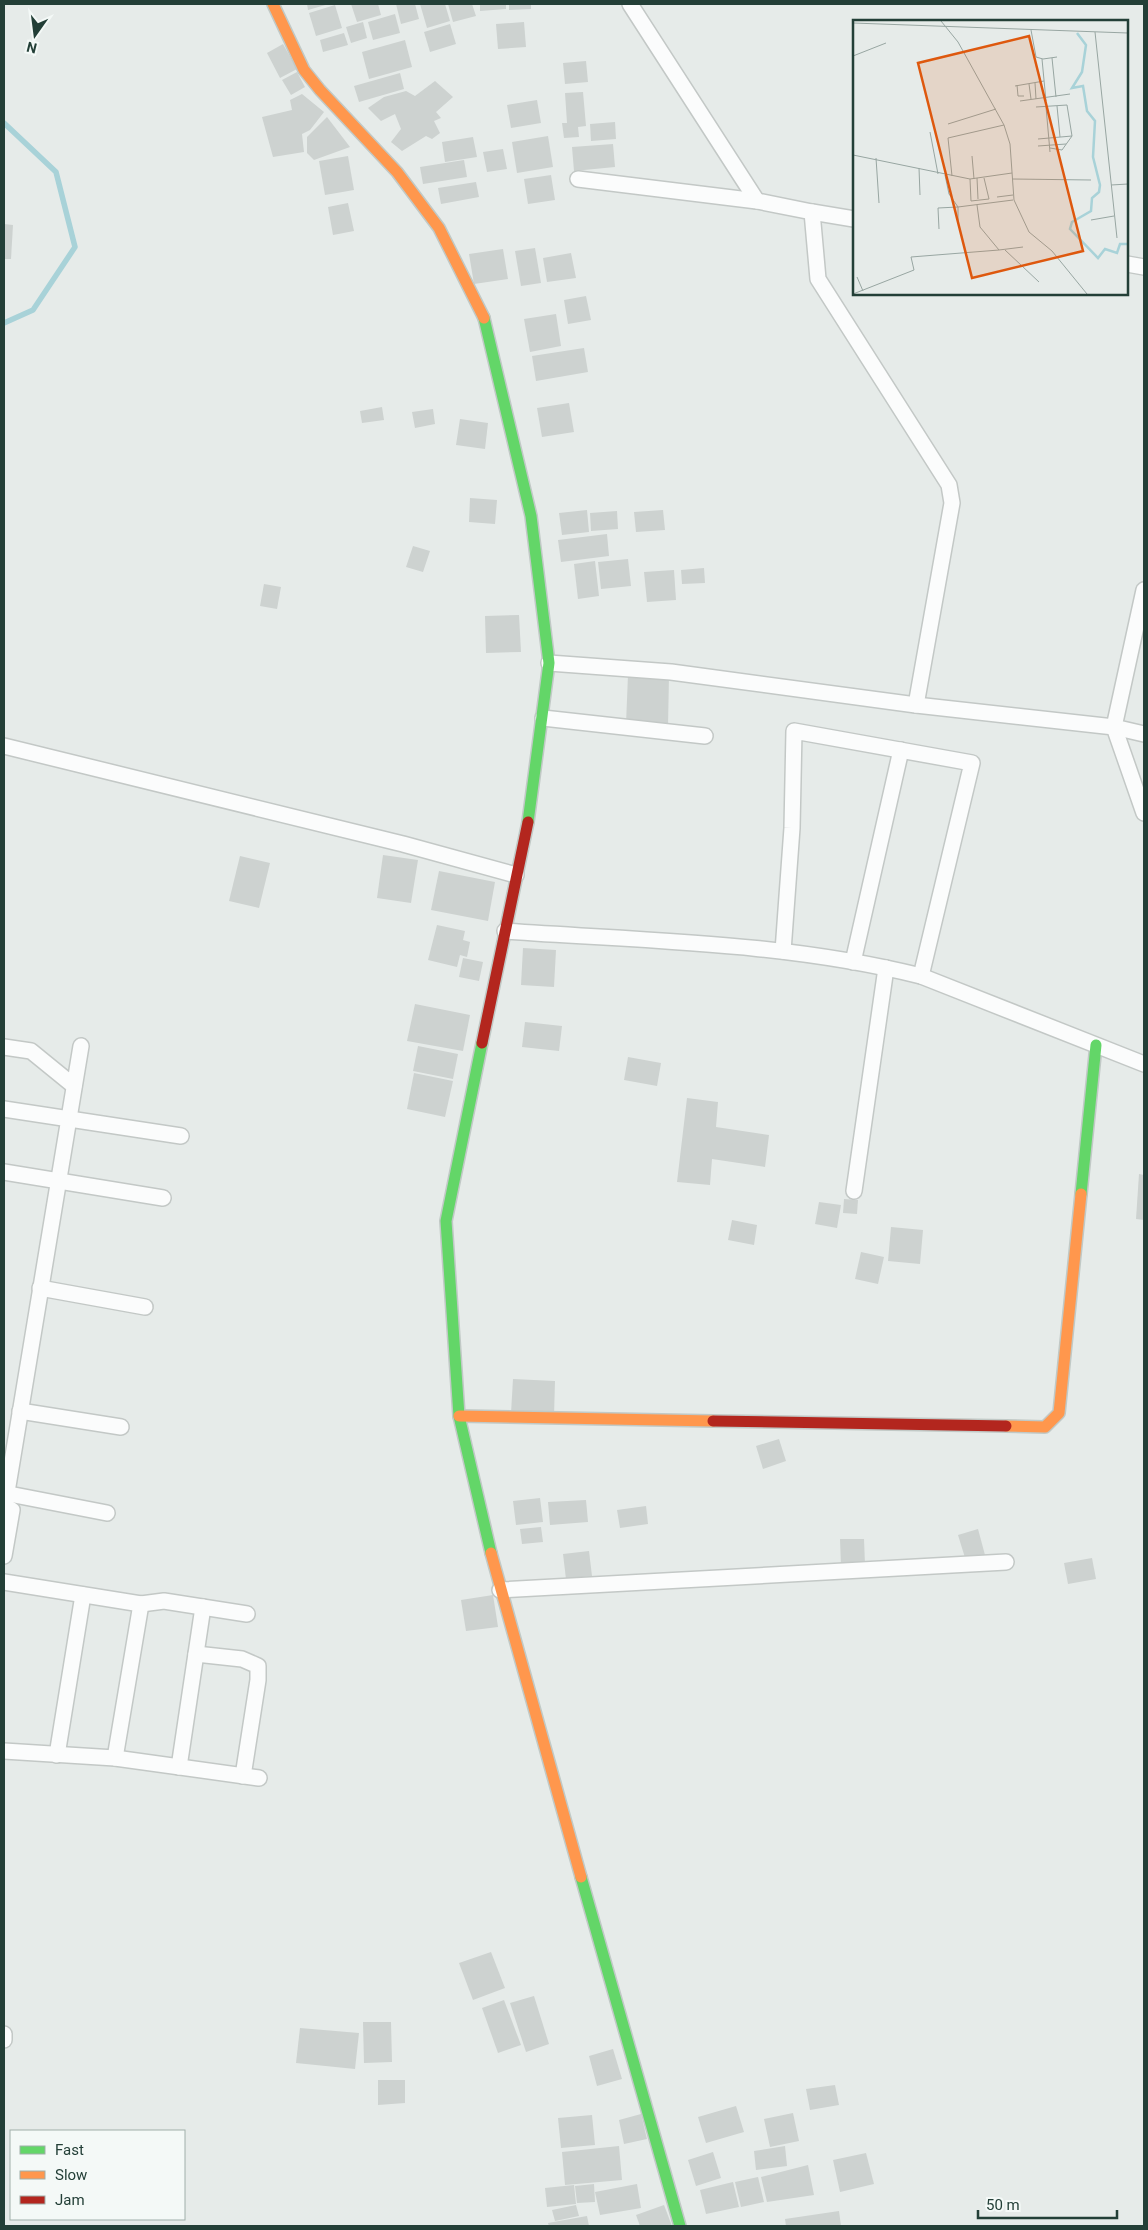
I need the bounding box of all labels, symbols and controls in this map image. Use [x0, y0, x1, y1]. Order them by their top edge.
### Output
north arrow [10, 10, 60, 60]
inset map [853, 20, 1128, 295]
text: N [25, 39, 39, 57]
legend [10, 2130, 185, 2220]
text: Fast [55, 2141, 84, 2159]
text: Slow [55, 2166, 87, 2184]
scale bar [978, 2188, 1117, 2220]
text: Jam [55, 2191, 85, 2209]
text: 50 m [986, 2196, 1020, 2214]

